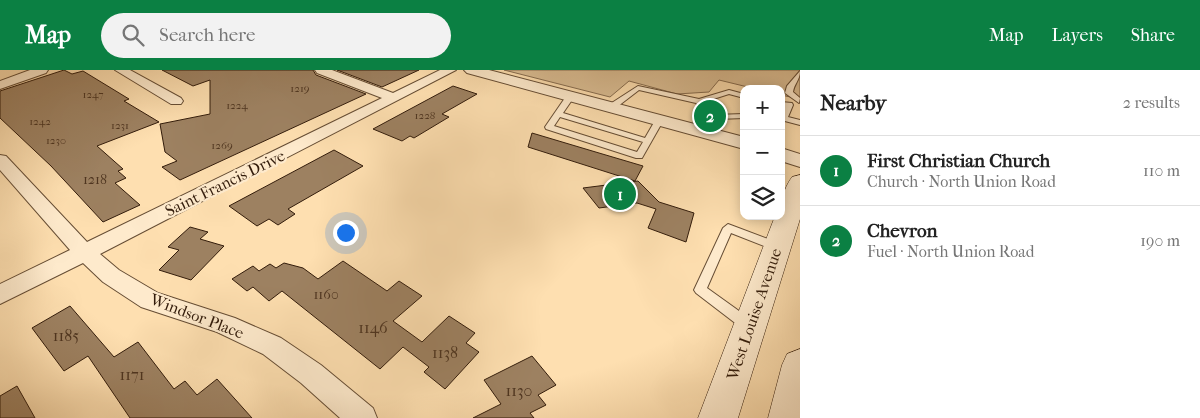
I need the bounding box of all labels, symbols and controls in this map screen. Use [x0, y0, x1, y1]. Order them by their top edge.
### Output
search box [101, 13, 451, 58]
text: Map [25, 21, 71, 49]
icon: search [119, 21, 147, 49]
text: Search here [159, 24, 255, 46]
text: Map [989, 25, 1023, 46]
text: Layers [1051, 25, 1103, 46]
text: Share [1131, 25, 1175, 46]
house number: 1219 [290, 82, 310, 95]
map controls [740, 85, 785, 220]
button: + [740, 85, 785, 130]
house number: 1247 [82, 88, 104, 101]
text: Nearby [820, 91, 886, 115]
text: 2 results [1123, 93, 1180, 112]
pin: 2 [694, 97, 726, 135]
house number: 1224 [226, 99, 248, 112]
house number: 1228 [415, 109, 435, 122]
house number: 1242 [29, 115, 51, 128]
house number: 1231 [111, 119, 129, 132]
button: − [740, 130, 785, 175]
house number: 1230 [46, 134, 66, 147]
house number: 1269 [211, 139, 233, 152]
street label: Saint Francis Drive [162, 146, 288, 220]
text: First Christian Church [867, 150, 1050, 172]
text: 1 [833, 161, 839, 180]
text: 110 m [1143, 161, 1180, 180]
house number: 1218 [83, 171, 107, 188]
text: Church · North Union Road [867, 172, 1056, 191]
pin: 1 [604, 175, 636, 213]
button: layers [740, 175, 785, 220]
your location [333, 220, 359, 246]
text: Chevron [867, 220, 938, 242]
text: 2 [832, 231, 840, 250]
text: 190 m [1140, 231, 1180, 250]
text: Fuel · North Union Road [867, 242, 1034, 261]
street label: West Louise Avenue [722, 246, 785, 383]
house number: 1160 [313, 286, 339, 303]
street label: Windsor Place [147, 289, 247, 343]
house number: 1146 [358, 318, 388, 337]
house number: 1185 [53, 326, 79, 345]
house number: 1138 [432, 343, 458, 362]
house number: 1171 [120, 365, 144, 384]
house number: 1130 [506, 381, 532, 400]

